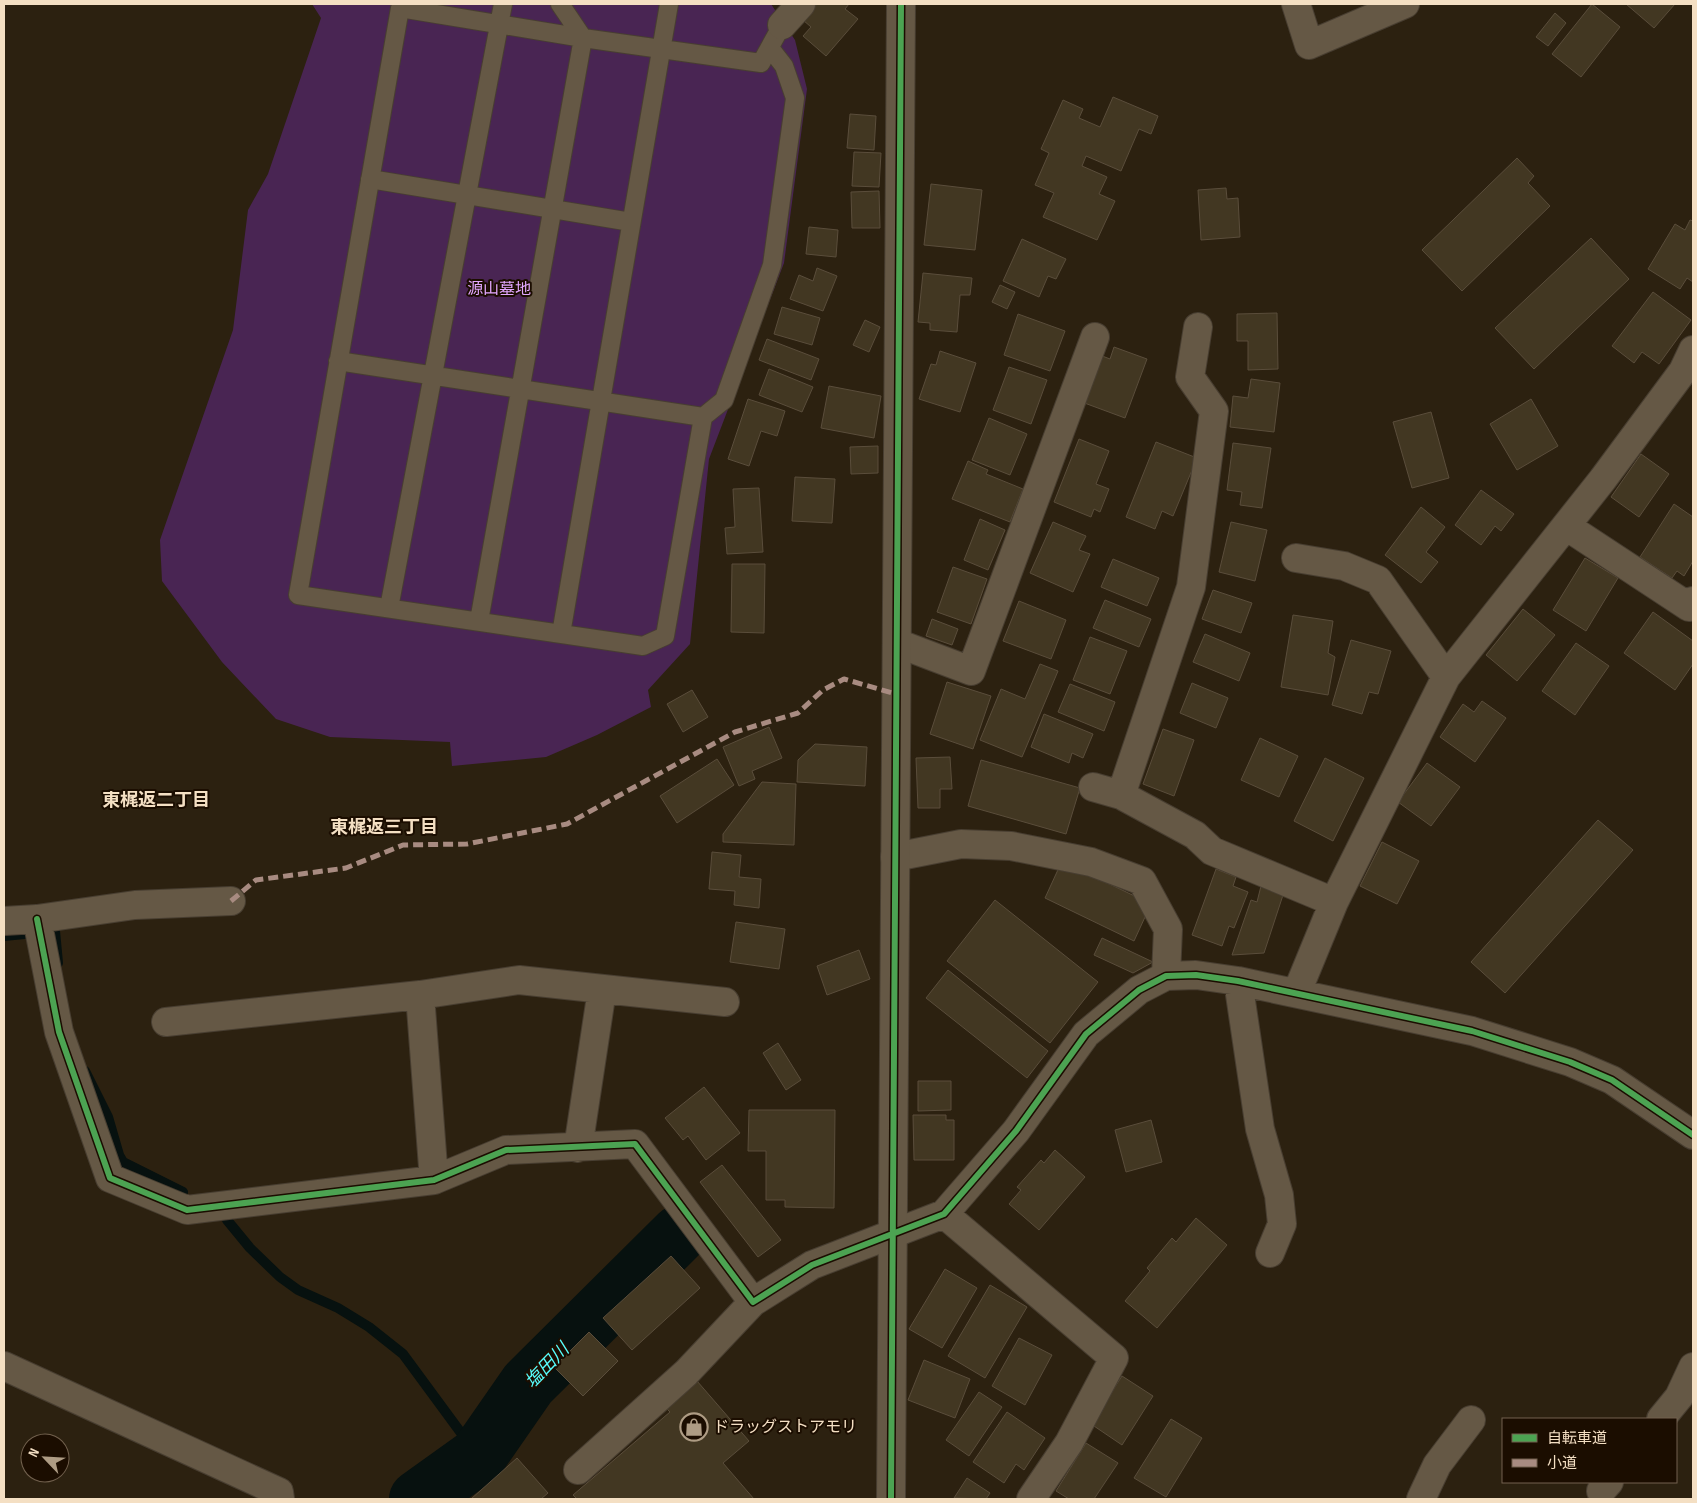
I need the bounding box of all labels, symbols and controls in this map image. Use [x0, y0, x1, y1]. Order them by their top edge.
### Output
park label: 源山墓地 [467, 280, 531, 299]
district label: 東梶返二丁目 [102, 790, 210, 811]
district label: 東梶返三丁目 [330, 817, 438, 838]
water label: 塩田川 [521, 1338, 575, 1393]
shop icon: ドラッグストアモリ [679, 1412, 709, 1442]
place label: ドラッグストアモリ [713, 1418, 857, 1437]
legend [1502, 1418, 1677, 1483]
text: 自転車道 [1547, 1429, 1607, 1448]
north arrow [20, 1433, 70, 1483]
text: N [24, 1446, 43, 1460]
text: 小道 [1547, 1454, 1577, 1473]

